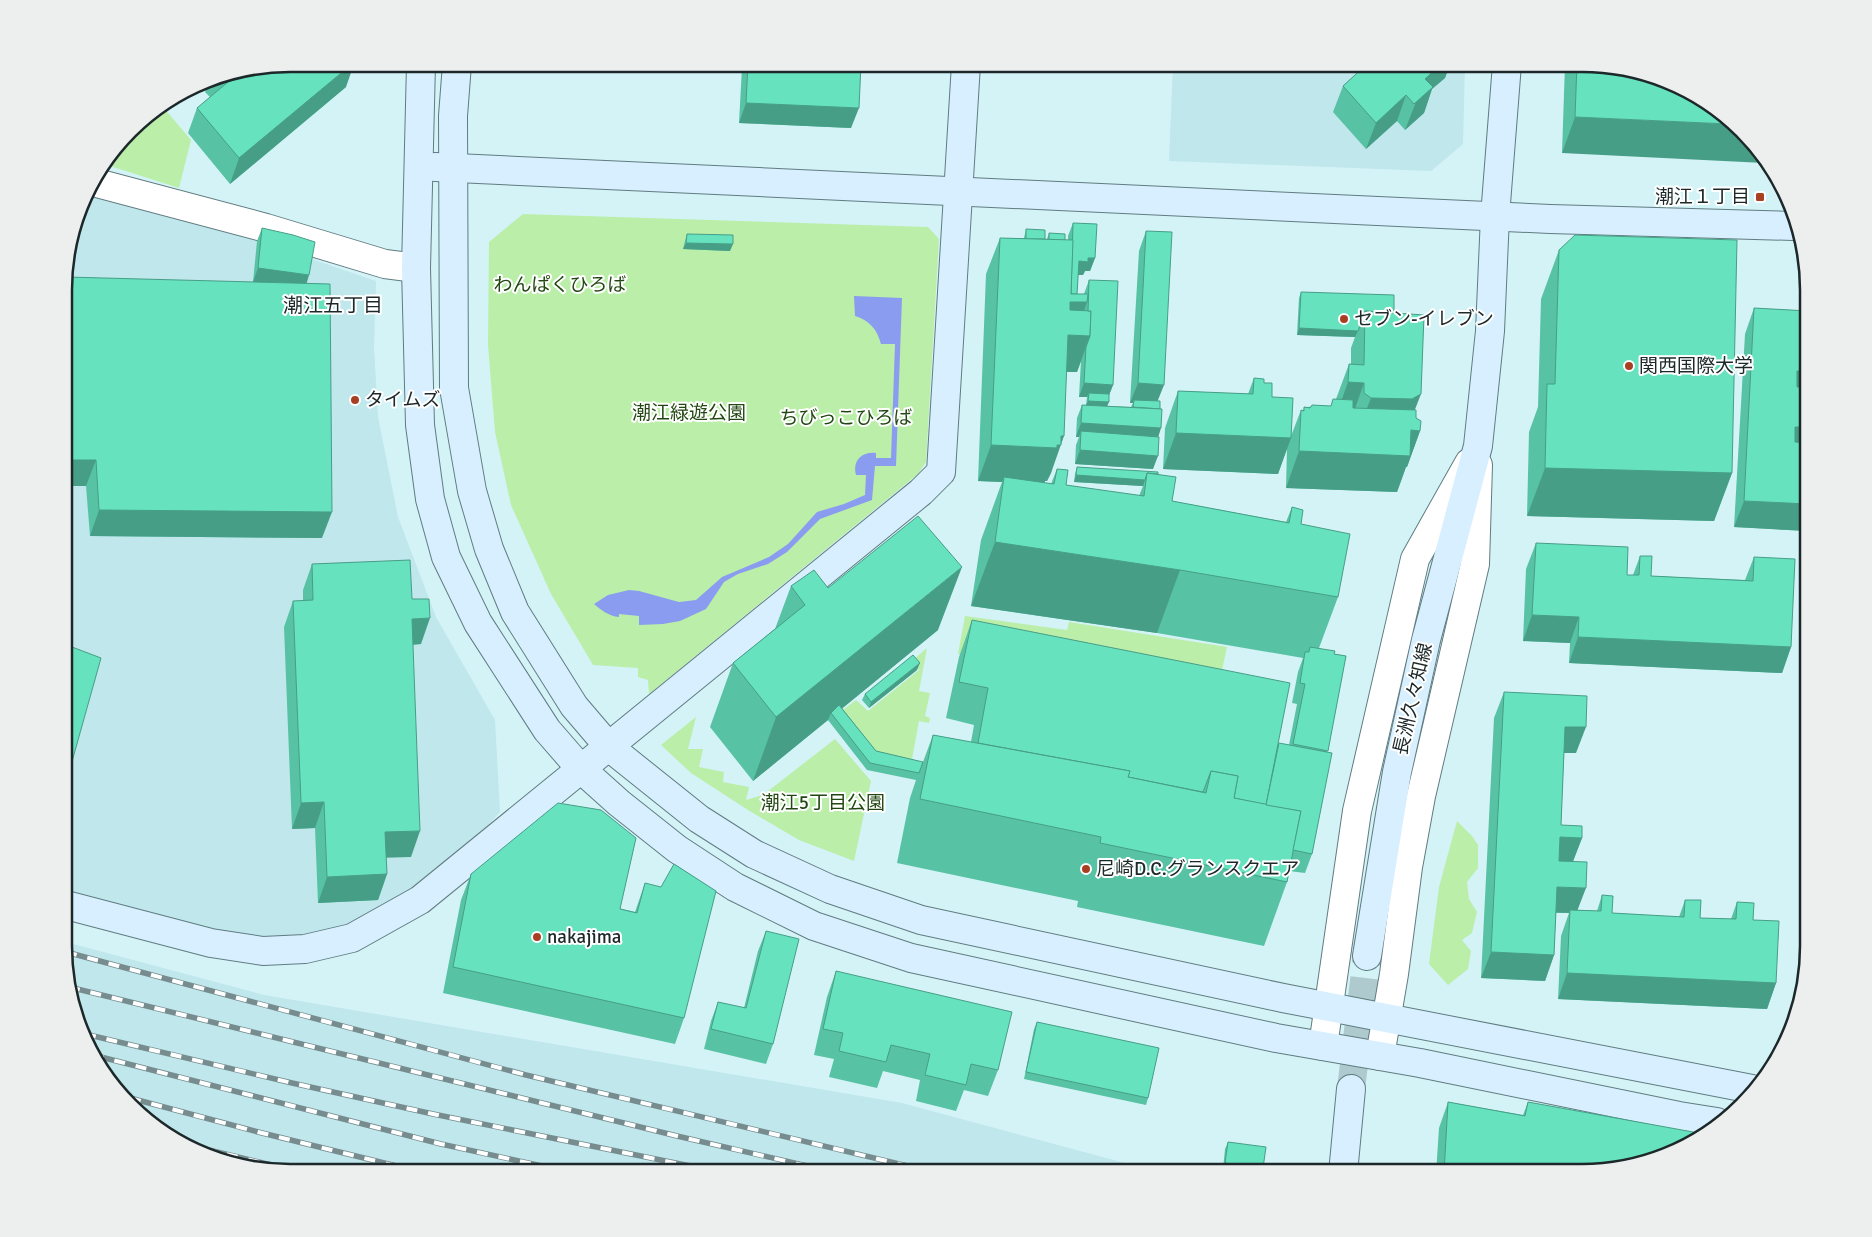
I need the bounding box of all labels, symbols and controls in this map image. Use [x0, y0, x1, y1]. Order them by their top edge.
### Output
place label: 潮江１丁目 [1655, 185, 1750, 209]
marker: 潮江１丁目 [1754, 191, 1766, 203]
park label: わんぱくひろば [493, 273, 627, 297]
district label: 潮江五丁目 [283, 293, 383, 318]
place label: セブン-イレブン [1354, 307, 1494, 331]
marker: セブン-イレブン [1338, 313, 1350, 325]
place label: 関西国際大学 [1639, 354, 1753, 378]
marker: 関西国際大学 [1623, 360, 1635, 372]
place label: タイムズ [365, 388, 441, 412]
marker: タイムズ [349, 394, 361, 406]
park label: 潮江緑遊公園 [632, 401, 746, 425]
park label: ちびっこひろば [779, 406, 913, 430]
street label: 長洲久々知線 [1388, 641, 1438, 757]
park label: 潮江5丁目公園 [761, 791, 885, 815]
place label: 尼崎D.C.グランスクエア [1096, 857, 1299, 881]
marker: 尼崎D.C.グランスクエア [1080, 863, 1092, 875]
place label: nakajima [547, 925, 621, 949]
marker: nakajima [531, 931, 543, 943]

